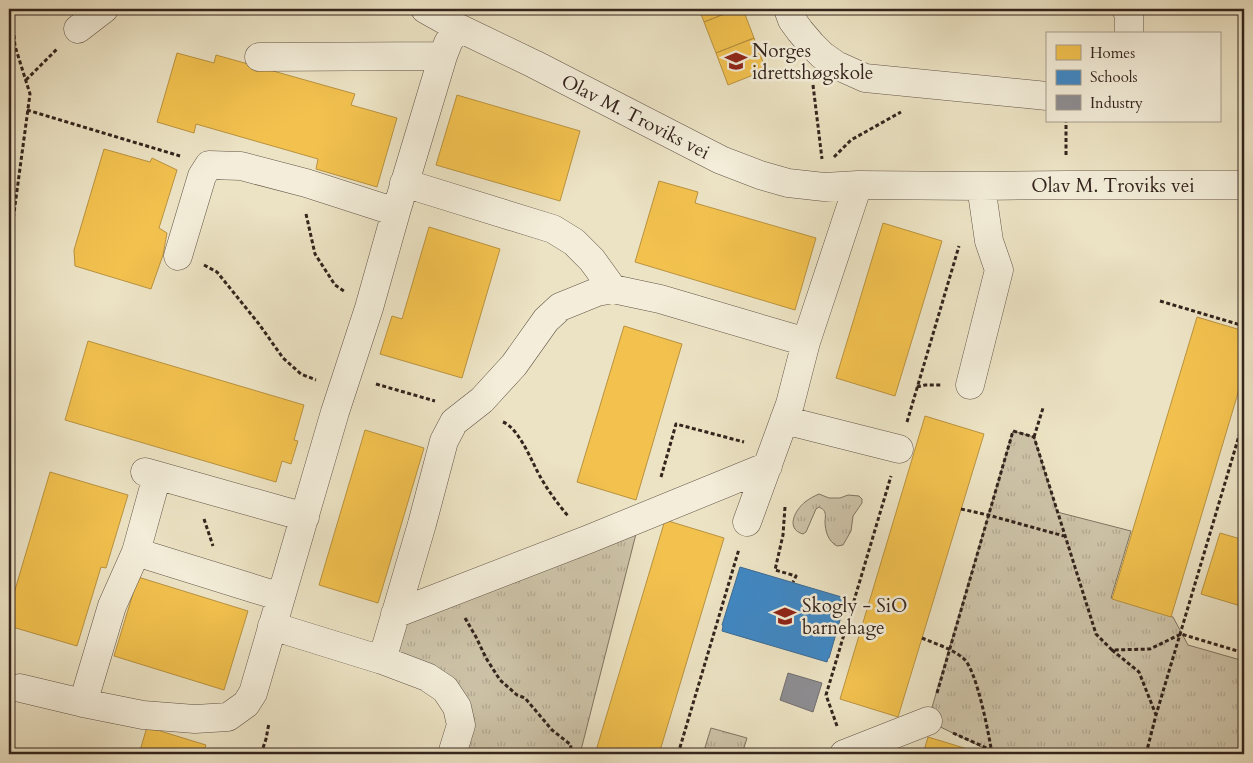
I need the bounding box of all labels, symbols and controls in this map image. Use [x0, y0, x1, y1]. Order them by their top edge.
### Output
legend [1046, 32, 1220, 122]
place label: Norges idrettshøgskole [752, 38, 873, 86]
text: Homes [1090, 43, 1135, 63]
school or university icon: Norges idrettshøgskole [723, 48, 749, 74]
text: Schools [1090, 67, 1138, 87]
street label: Olav M. Troviks vei [557, 68, 714, 166]
text: Industry [1090, 93, 1143, 113]
street label: Olav M. Troviks vei [1031, 173, 1195, 199]
place label: Skogly - SiO barnehage [802, 593, 907, 641]
school or university icon: Skogly - SiO barnehage [772, 603, 798, 629]

